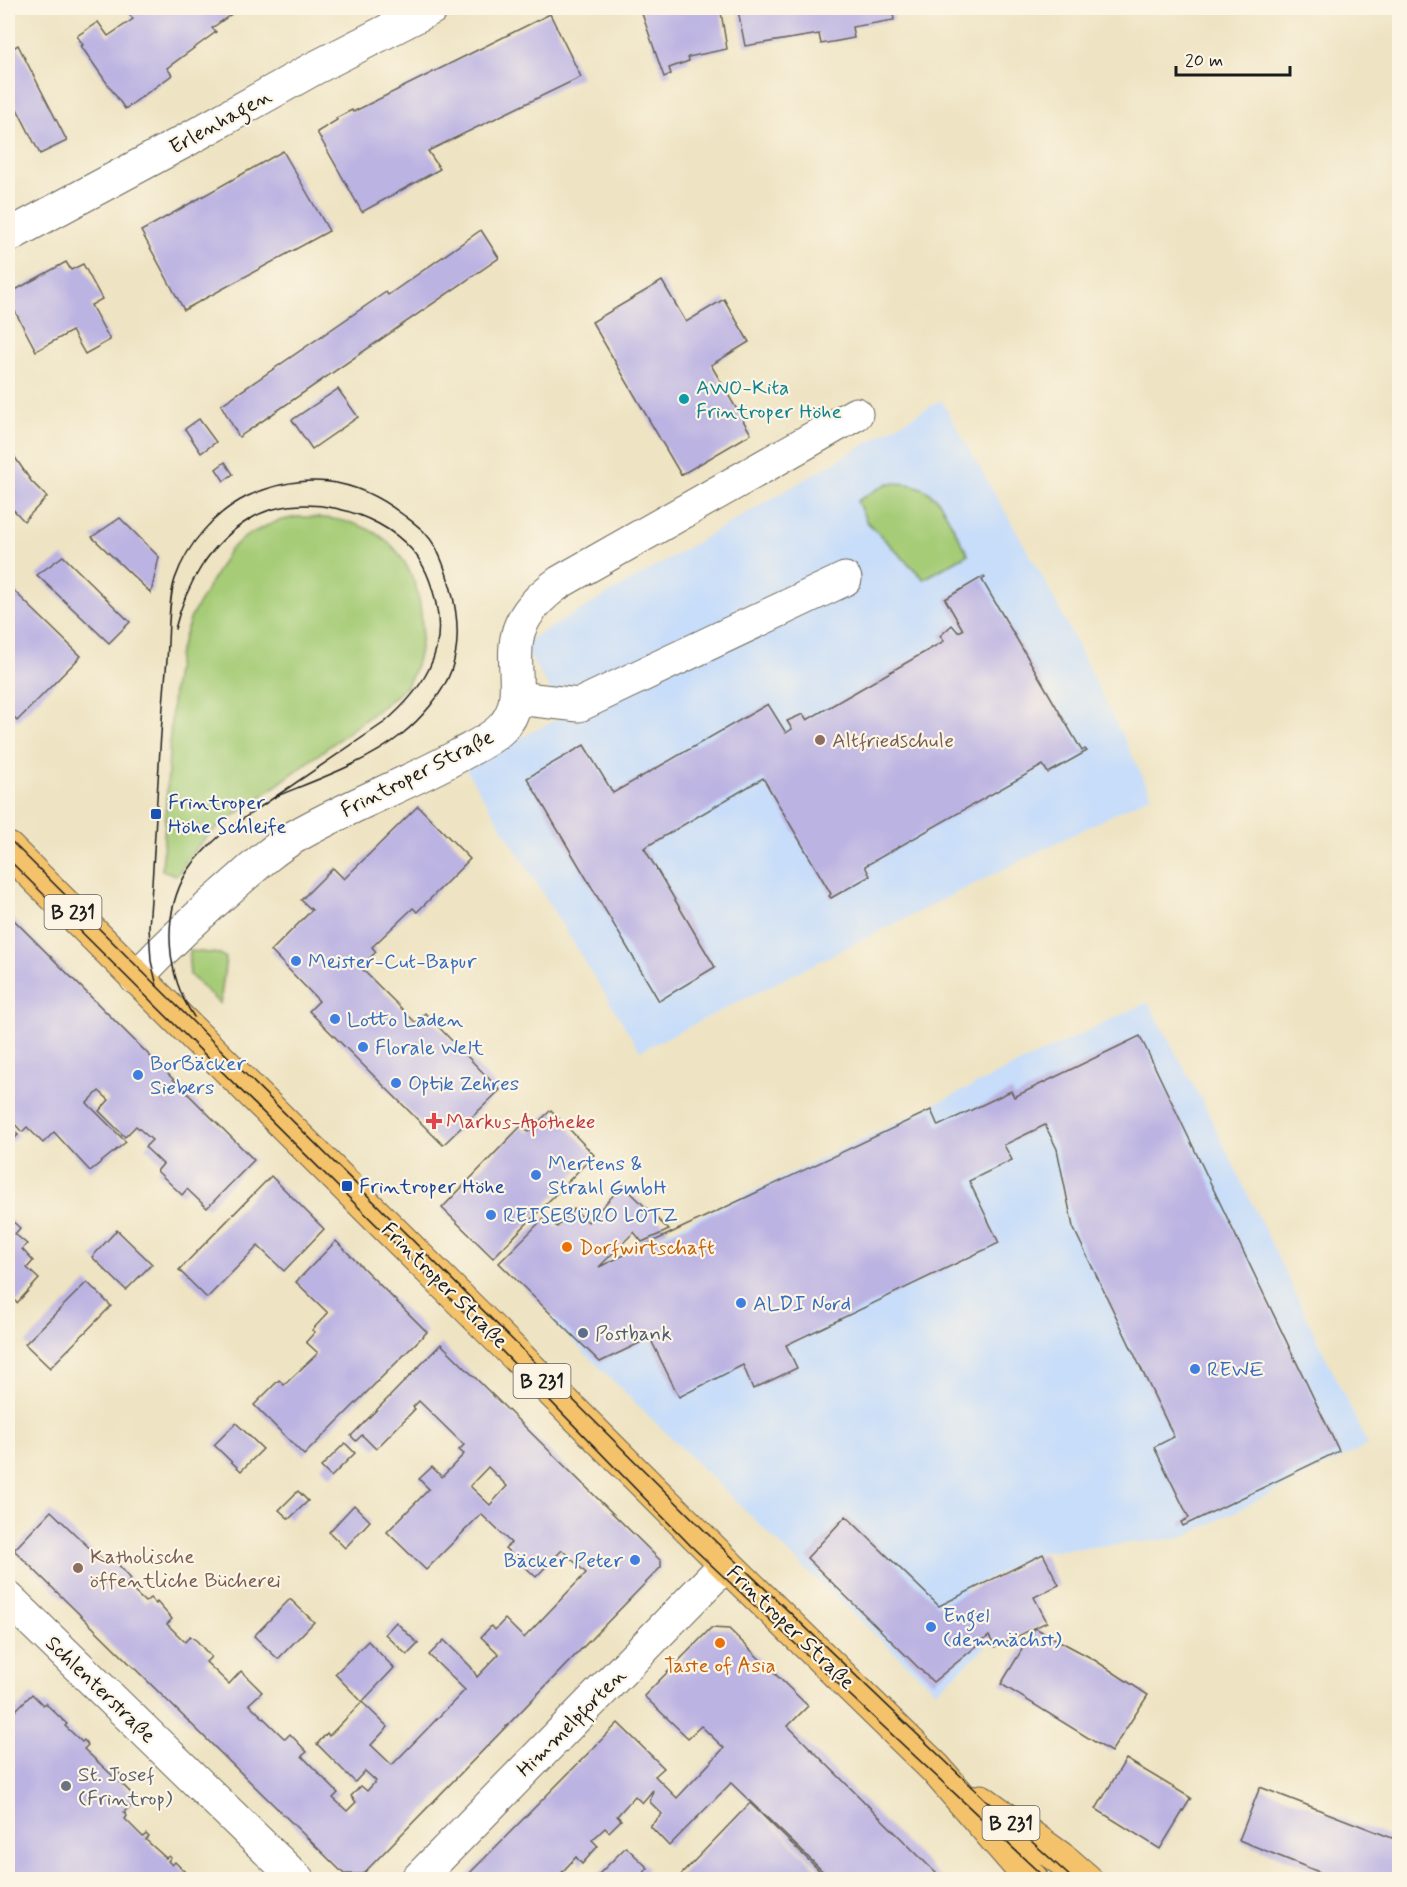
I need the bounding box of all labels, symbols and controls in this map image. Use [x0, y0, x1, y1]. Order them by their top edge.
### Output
scale bar [1176, 39, 1290, 77]
text: 20 m [1185, 49, 1223, 73]
street label: Erlenhagen [165, 82, 278, 163]
place label: AWO-Kita Frintroper Höhe [696, 374, 842, 426]
marker: AWO-Kita Frintroper Höhe [677, 392, 691, 406]
street label: Frintroper Straße [336, 723, 499, 825]
place label: Altfriedschule [832, 727, 954, 755]
marker: Altfriedschule [813, 733, 827, 747]
place label: Frintroper Höhe Schleife [168, 789, 287, 841]
marker: Frintroper Höhe Schleife [149, 807, 163, 821]
road number: B 231 [44, 895, 101, 929]
place label: Meister-Cut-Bapur [308, 948, 477, 976]
marker: Meister-Cut-Bapur [289, 954, 303, 968]
place label: Lotto Laden [347, 1006, 464, 1034]
marker: Lotto Laden [328, 1012, 342, 1026]
place label: Florale Welt [375, 1034, 485, 1062]
marker: Florale Welt [356, 1040, 370, 1054]
place label: BorBäcker Siebers [150, 1050, 246, 1102]
marker: BorBäcker Siebers [131, 1068, 145, 1082]
place label: Optik Zehres [408, 1070, 519, 1098]
marker: Optik Zehres [389, 1076, 403, 1090]
place label: Markus-Apotheke [446, 1108, 595, 1137]
marker: Markus-Apotheke [427, 1114, 441, 1128]
place label: Mertens & Strahl GmbH [548, 1150, 667, 1202]
marker: Mertens & Strahl GmbH [529, 1168, 543, 1182]
place label: Frintroper Höhe [359, 1173, 505, 1201]
marker: Frintroper Höhe [340, 1179, 354, 1193]
place label: REISEBÜRO LOTZ [503, 1202, 678, 1230]
marker: REISEBÜRO LOTZ [484, 1208, 498, 1222]
street label: Frintroper Straße [375, 1216, 514, 1355]
place label: Dorfwirtschaft [579, 1234, 715, 1262]
marker: Dorfwirtschaft [560, 1240, 574, 1254]
place label: ALDI Nord [753, 1290, 851, 1318]
marker: ALDI Nord [734, 1296, 748, 1310]
place label: Postbank [595, 1320, 672, 1348]
marker: Postbank [576, 1326, 590, 1340]
place label: REWE [1207, 1356, 1264, 1384]
marker: REWE [1188, 1362, 1202, 1376]
road number: B 231 [514, 1364, 570, 1398]
place label: Katholische öffentliche Bücherei [90, 1543, 281, 1595]
place label: Bäcker Peter [504, 1547, 623, 1575]
marker: Bäcker Peter [628, 1553, 642, 1567]
street label: Frintroper Straße [720, 1559, 861, 1696]
marker: Katholische öffentliche Bücherei [71, 1561, 85, 1575]
place label: Engel (demnächst) [943, 1602, 1062, 1654]
marker: Engel (demnächst) [924, 1620, 938, 1634]
street label: Schlenterstraße [39, 1630, 162, 1750]
marker: Taste of Asia [713, 1636, 727, 1650]
place label: Taste of Asia [664, 1652, 776, 1680]
street label: Himmelpforten [511, 1662, 634, 1785]
place label: St. Josef (Frintrop) [78, 1761, 173, 1813]
marker: St. Josef (Frintrop) [59, 1779, 73, 1793]
road number: B 231 [982, 1806, 1040, 1840]

